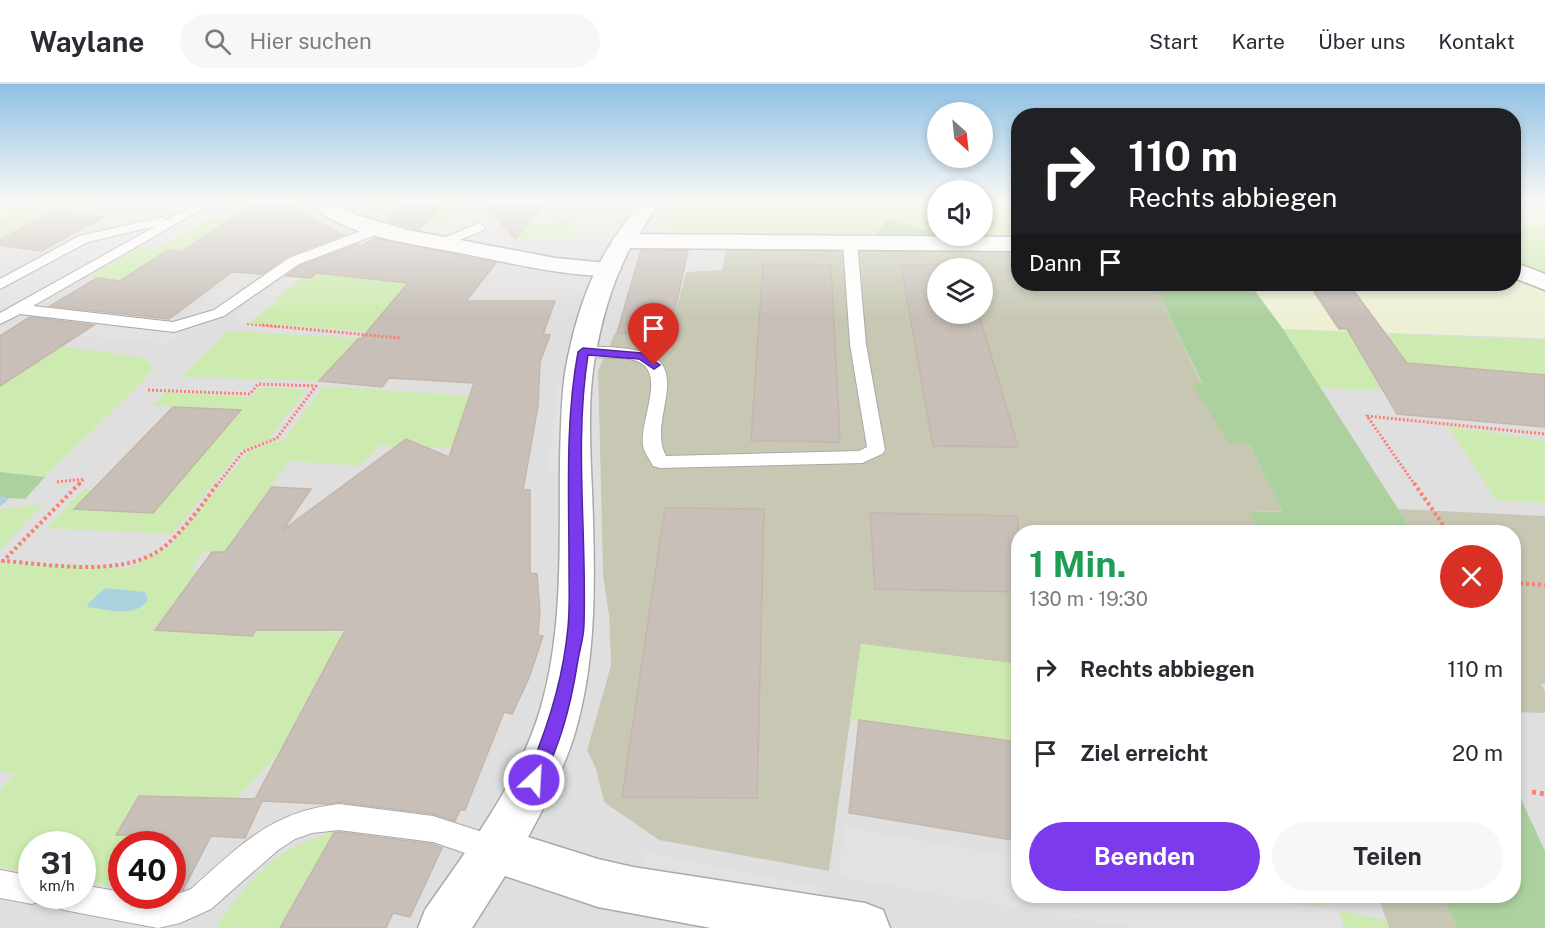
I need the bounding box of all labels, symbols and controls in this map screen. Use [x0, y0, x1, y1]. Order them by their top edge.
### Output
search box [180, 14, 600, 68]
text: Waylane [30, 25, 144, 58]
icon: search [201, 25, 234, 58]
text: Hier suchen [249, 28, 372, 54]
text: Start [1149, 29, 1198, 54]
text: Karte [1231, 29, 1285, 54]
text: Über uns [1318, 29, 1405, 54]
text: Kontakt [1438, 29, 1515, 54]
north arrow [927, 102, 993, 168]
map controls [927, 102, 993, 324]
text: 110 m [1128, 131, 1238, 180]
icon: right [1029, 132, 1107, 210]
button: sound [927, 180, 993, 246]
text: Rechts abbiegen [1128, 181, 1337, 213]
icon: arrive [1094, 246, 1127, 279]
text: Dann [1029, 250, 1082, 276]
button: layers [927, 258, 993, 324]
pin [628, 303, 679, 365]
icon: arrive [637, 312, 670, 345]
text: 1 Min. [1029, 543, 1126, 585]
button: close [1440, 545, 1503, 608]
text: 130 m · 19:30 [1029, 587, 1148, 611]
icon: right [1029, 653, 1062, 686]
text: Rechts abbiegen [1080, 656, 1255, 682]
text: 110 m [1447, 656, 1503, 682]
icon: arrive [1029, 737, 1062, 770]
text: Ziel erreicht [1080, 740, 1208, 766]
text: 20 m [1452, 740, 1503, 766]
position arrow [502, 748, 566, 812]
button: Beenden [1029, 822, 1260, 891]
button: Teilen [1272, 822, 1503, 891]
speed limit sign: 40 [108, 831, 186, 909]
text: 31 [41, 845, 73, 881]
text: km/h [39, 877, 75, 894]

